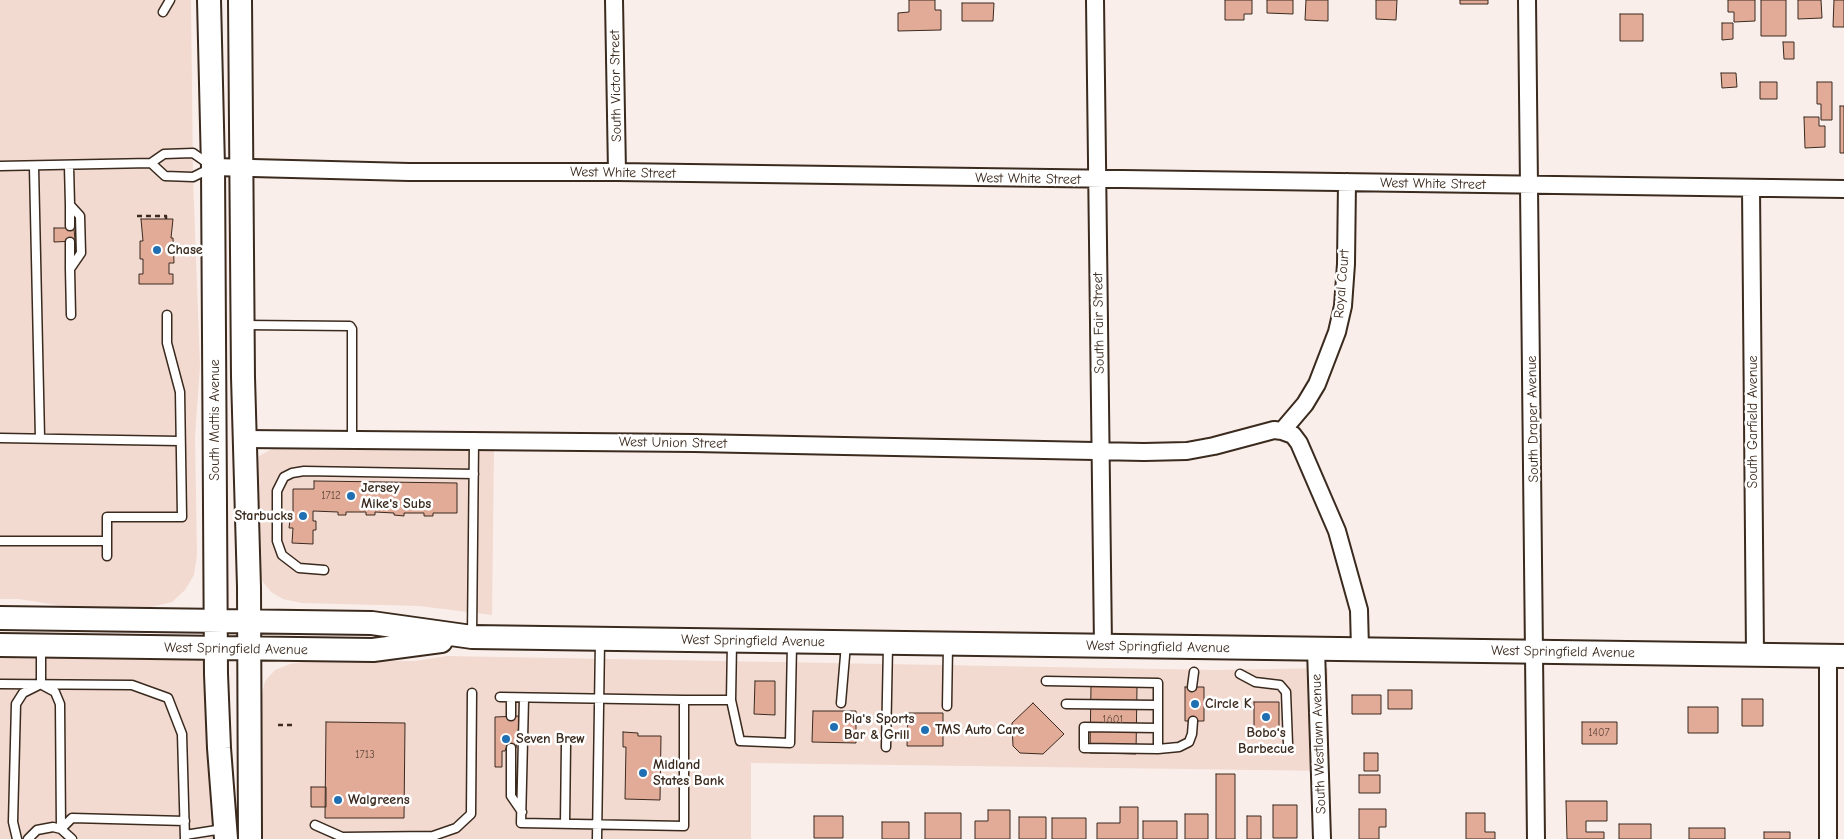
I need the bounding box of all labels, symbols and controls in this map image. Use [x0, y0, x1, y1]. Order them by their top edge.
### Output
street label: South Victor Street [607, 30, 625, 142]
street label: West White Street [570, 164, 676, 182]
street label: West White Street [975, 170, 1081, 188]
street label: West White Street [1380, 175, 1486, 193]
place label: Chase [167, 242, 203, 258]
marker: Chase [151, 244, 163, 256]
street label: Royal Court [1331, 249, 1353, 319]
street label: South Fair Street [1090, 272, 1108, 374]
street label: South Draper Avenue [1523, 355, 1543, 483]
street label: South Garfield Avenue [1745, 355, 1761, 489]
street label: South Mattis Avenue [207, 359, 223, 481]
street label: West Union Street [619, 434, 727, 452]
place label: Jersey Mike's Subs [361, 480, 431, 512]
house number: 1712 [321, 489, 341, 503]
marker: Jersey Mike's Subs [345, 490, 357, 502]
place label: Starbucks [234, 508, 293, 524]
marker: Starbucks [297, 510, 309, 522]
street label: West Springfield Avenue [681, 631, 825, 651]
street label: West Springfield Avenue [1086, 637, 1230, 657]
street label: West Springfield Avenue [164, 639, 308, 659]
street label: West Springfield Avenue [1491, 642, 1635, 662]
street label: South Westlawn Avenue [1308, 674, 1330, 814]
place label: Circle K [1205, 696, 1252, 712]
marker: Circle K [1189, 698, 1201, 710]
place label: Pia's Sports Bar & Grill [844, 711, 914, 744]
marker: Bobo's Barbecue [1260, 711, 1272, 723]
house number: 1601 [1102, 713, 1124, 727]
marker: Pia's Sports Bar & Grill [828, 721, 840, 733]
place label: TMS Auto Care [935, 722, 1024, 738]
marker: TMS Auto Care [919, 724, 931, 736]
place label: Bobo's Barbecue [1238, 725, 1294, 758]
house number: 1407 [1588, 726, 1610, 740]
place label: Seven Brew [516, 731, 585, 747]
marker: Seven Brew [500, 733, 512, 745]
house number: 1713 [355, 748, 375, 762]
place label: Midland States Bank [653, 757, 724, 790]
marker: Midland States Bank [637, 767, 649, 779]
place label: Walgreens [348, 792, 410, 808]
marker: Walgreens [332, 794, 344, 806]

